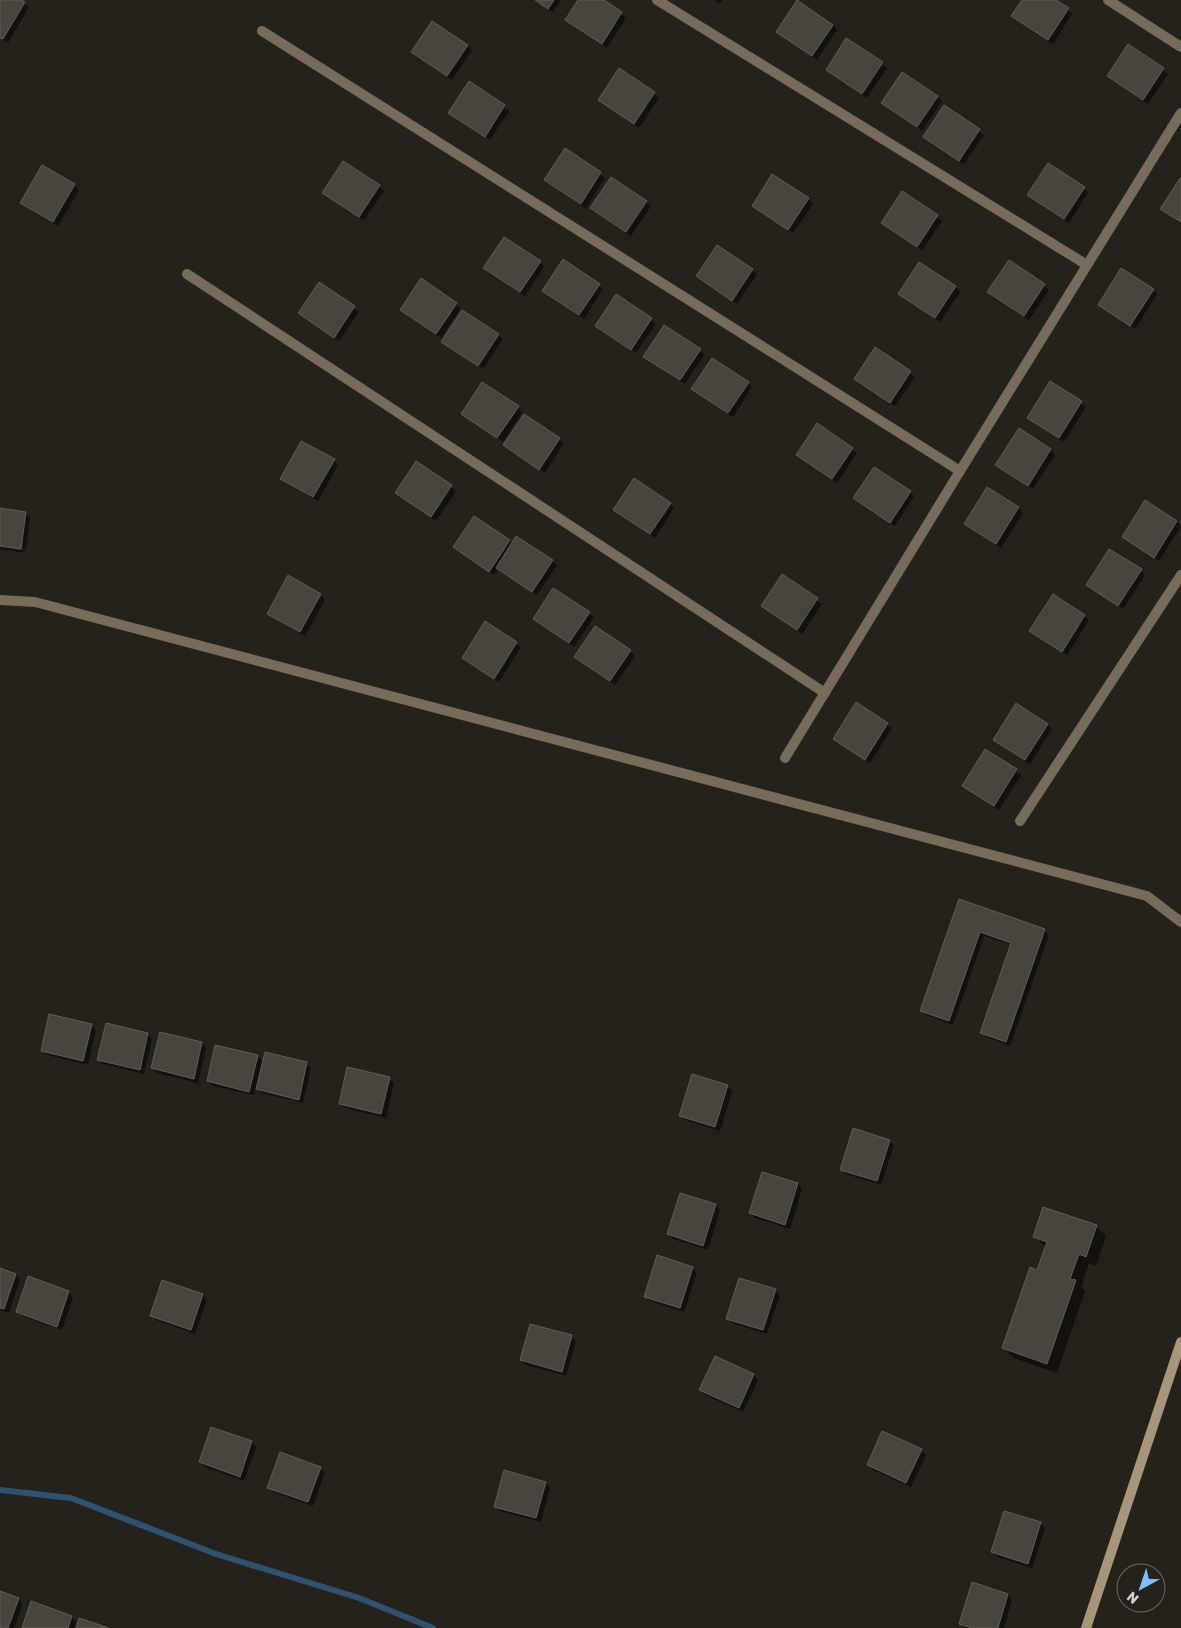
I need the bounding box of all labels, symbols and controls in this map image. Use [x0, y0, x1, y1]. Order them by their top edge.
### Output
north arrow [1116, 1563, 1166, 1613]
text: N [1124, 1588, 1142, 1607]

